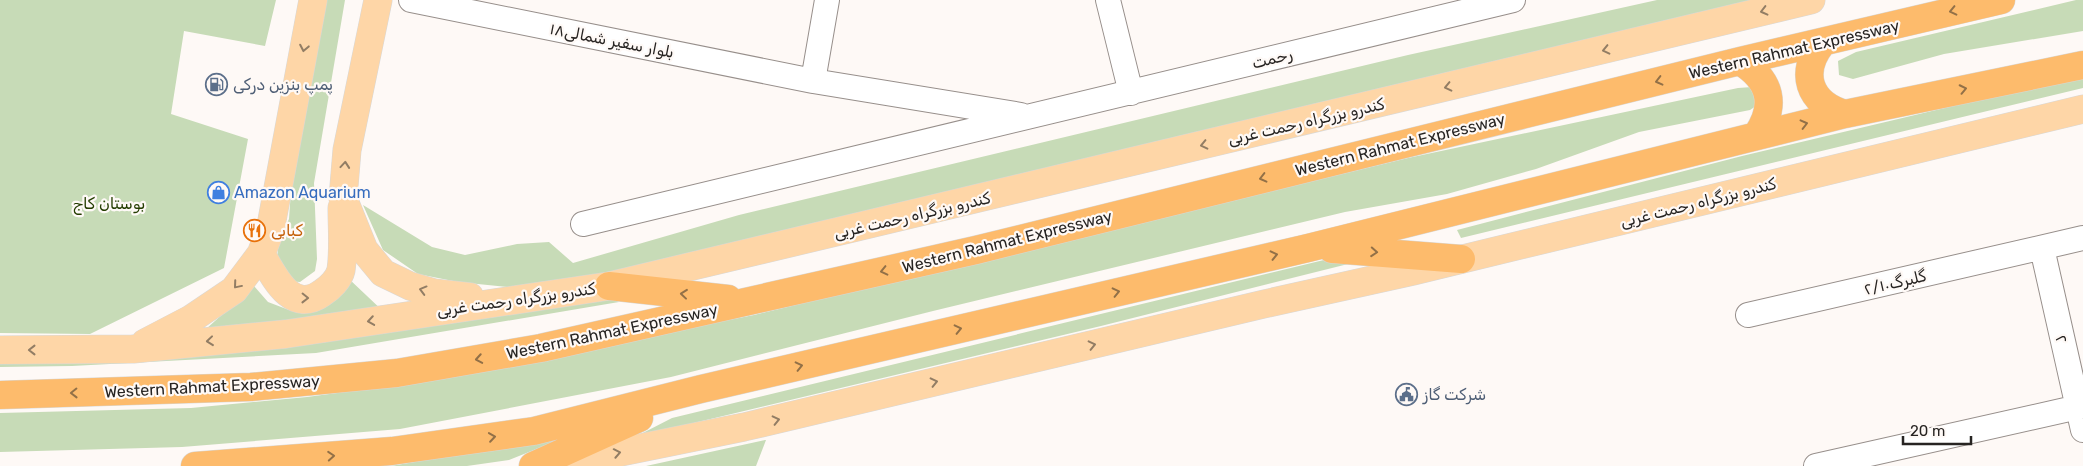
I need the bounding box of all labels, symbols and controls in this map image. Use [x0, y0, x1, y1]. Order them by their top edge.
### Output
one-way arrow [1949, 5, 1958, 16]
one-way arrow [1760, 6, 1768, 16]
street label: Western Rahmat Expressway [1687, 16, 1901, 83]
street label: بلوار سفیر شمالی۱۸ [548, 19, 676, 63]
one-way arrow [299, 43, 310, 52]
street label: رحمت [1250, 44, 1295, 74]
one-way arrow [1601, 44, 1610, 55]
fuel station icon: پمپ بنزین درکی [205, 72, 229, 96]
place label: پمپ بنزین درکی [233, 75, 333, 95]
one-way arrow [1655, 75, 1664, 86]
one-way arrow [1443, 81, 1452, 92]
one-way arrow [1959, 85, 1968, 95]
street label: کندرو بزرگراه رحمت غربی [1226, 94, 1387, 150]
street label: Western Rahmat Expressway [1293, 109, 1507, 180]
one-way arrow [1800, 119, 1809, 130]
one-way arrow [1200, 139, 1209, 150]
one-way arrow [340, 161, 351, 169]
one-way arrow [1259, 172, 1268, 183]
street label: کندرو بزرگراه رحمت غربی [1618, 174, 1779, 232]
shop icon: Amazon Aquarium [206, 180, 230, 204]
place label: Amazon Aquarium [234, 183, 371, 202]
street label: کندرو بزرگراه رحمت غربی [832, 188, 993, 244]
park label: بوستان کاج [73, 194, 145, 215]
street label: Western Rahmat Expressway [900, 206, 1114, 277]
restaurant icon: کبابی [243, 218, 267, 242]
place label: کبابی [271, 221, 304, 240]
one-way arrow [1370, 247, 1378, 258]
one-way arrow [1270, 250, 1278, 261]
one-way arrow [880, 265, 889, 275]
street label: گلبرگ۲/۱۰ [1862, 266, 1929, 300]
one-way arrow [235, 279, 243, 288]
street label: کندرو بزرگراه رحمت غربی [435, 279, 598, 321]
one-way arrow [419, 285, 428, 295]
one-way arrow [1111, 287, 1120, 298]
one-way arrow [679, 289, 687, 300]
one-way arrow [301, 293, 309, 303]
street label: Western Rahmat Expressway [505, 300, 720, 363]
one-way arrow [367, 315, 375, 326]
one-way arrow [953, 324, 962, 335]
street label: ۲ [2051, 333, 2072, 345]
one-way arrow [206, 336, 214, 347]
one-way arrow [1087, 340, 1096, 351]
one-way arrow [28, 345, 36, 355]
one-way arrow [475, 353, 484, 363]
one-way arrow [795, 361, 804, 372]
street label: Western Rahmat Expressway [104, 371, 320, 402]
one-way arrow [929, 377, 938, 388]
public building icon: شرکت گاز [1395, 382, 1419, 406]
place label: شرکت گاز [1422, 385, 1486, 405]
one-way arrow [69, 388, 77, 399]
scale bar [1903, 414, 1970, 446]
one-way arrow [771, 415, 780, 426]
text: 20 m [1910, 422, 1945, 440]
one-way arrow [489, 432, 497, 443]
one-way arrow [612, 448, 621, 459]
one-way arrow [327, 450, 335, 461]

